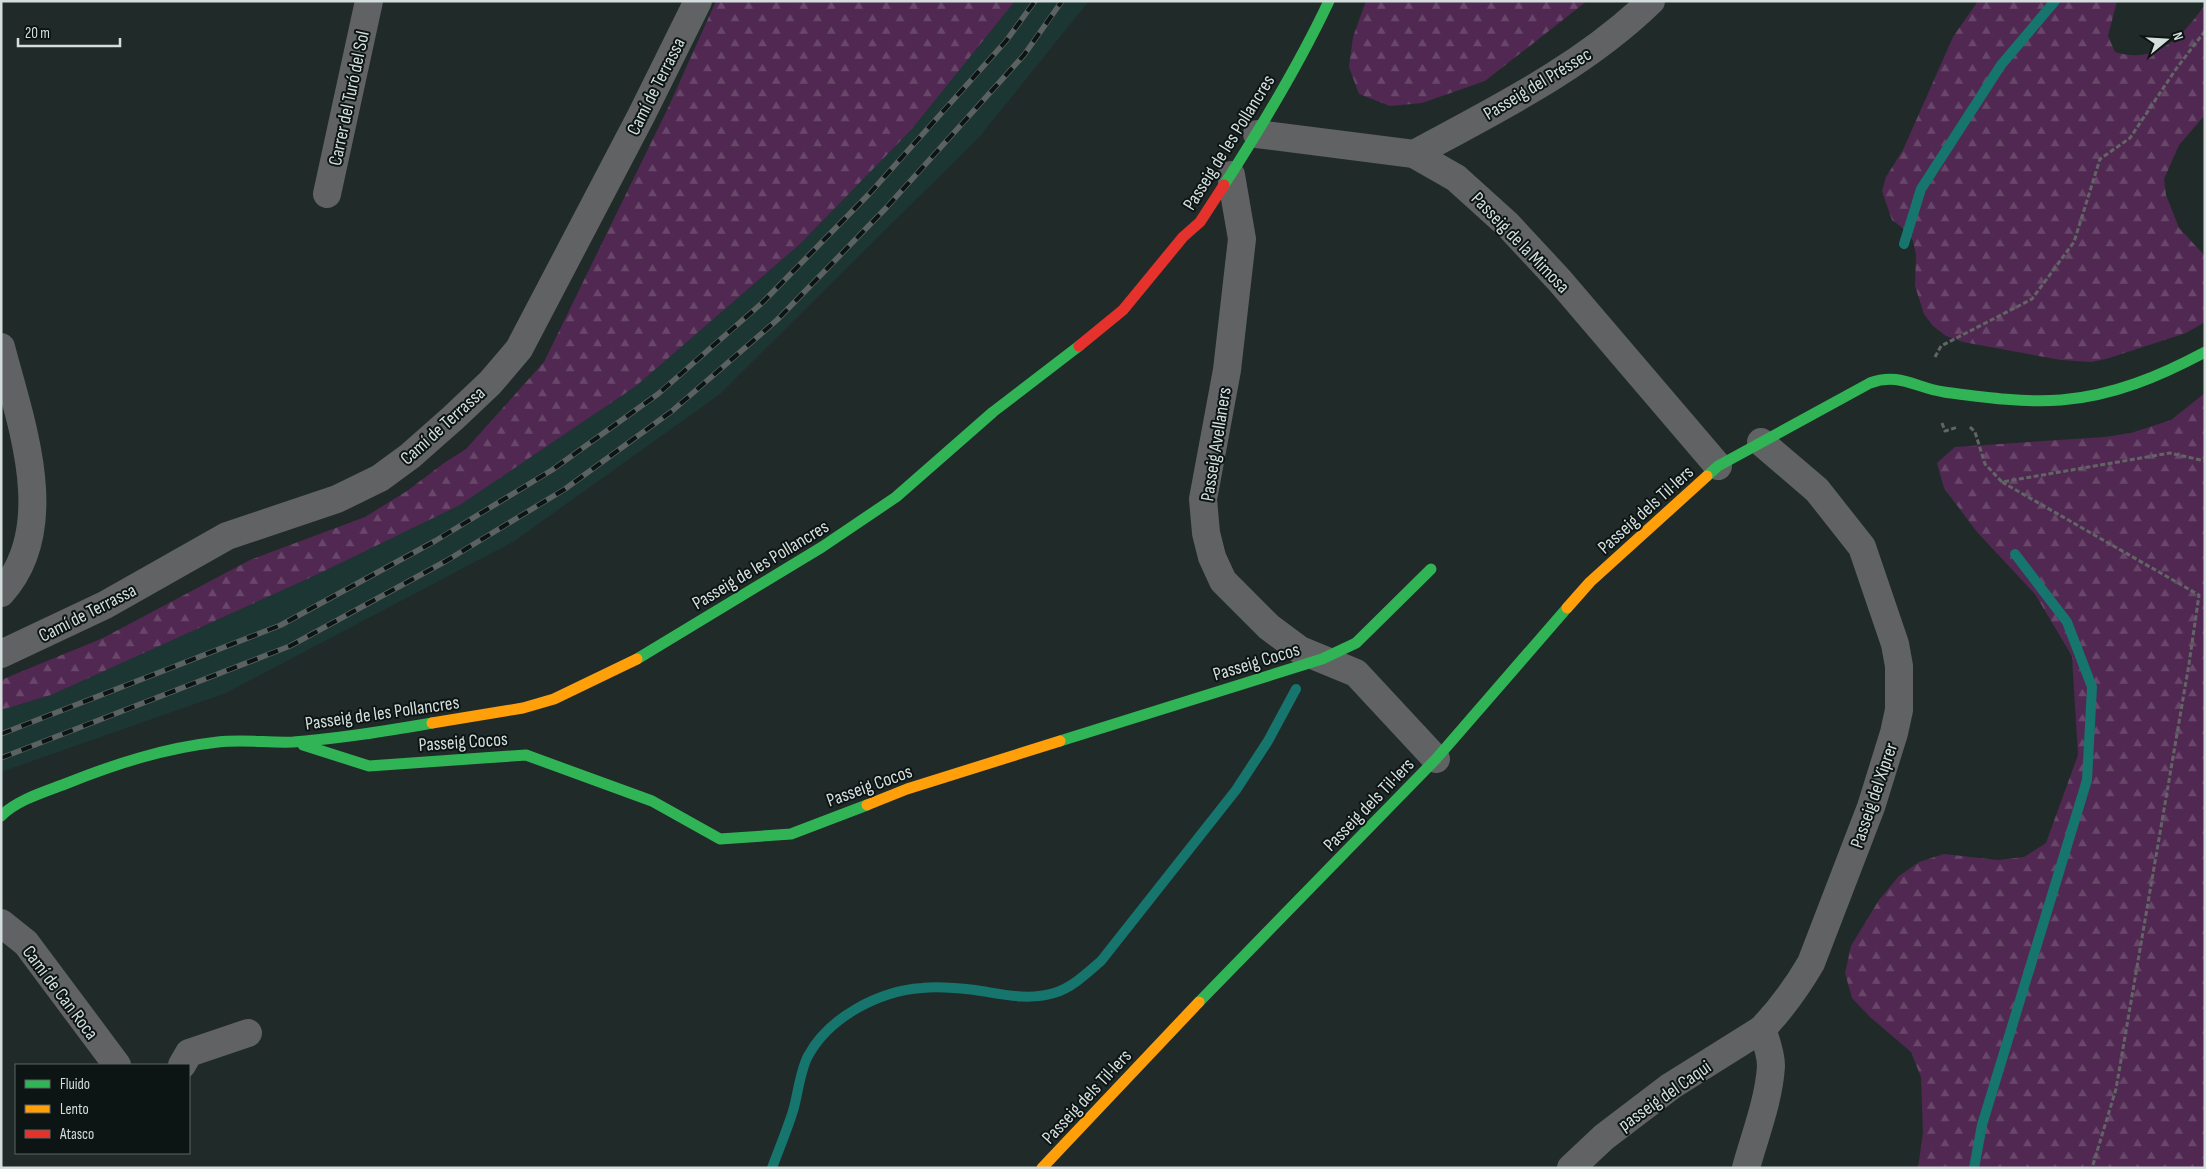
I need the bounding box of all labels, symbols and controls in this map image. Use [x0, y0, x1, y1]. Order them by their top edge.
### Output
scale bar [18, 15, 120, 47]
north arrow [2141, 15, 2191, 65]
text: 20 m [25, 24, 50, 43]
street label: Carrer del Turó del Sol [324, 29, 375, 168]
text: N [2169, 30, 2187, 42]
street label: Camí de Terrassa [622, 34, 691, 139]
street label: Passeig del Préssec [1480, 43, 1596, 126]
street label: Passeig de les Pollancres [1178, 71, 1280, 215]
street label: Passeig de la Mimosa [1466, 188, 1574, 298]
street label: Camí de Terrassa [396, 382, 490, 470]
street label: Passeig Avellaners [1196, 385, 1237, 503]
street label: Passeig dels Til·lers [1593, 461, 1699, 559]
street label: Passeig de les Pollancres [688, 515, 833, 615]
street label: Camí de Terrassa [35, 579, 140, 648]
street label: Passeig Cocos [1210, 638, 1303, 687]
street label: Passeig de les Pollancres [304, 691, 461, 736]
street label: Passeig Cocos [418, 728, 509, 757]
street label: Passeig del Xiprer [1846, 739, 1903, 851]
street label: Passeig dels Til·lers [1319, 753, 1419, 857]
street label: Passeig Cocos [824, 760, 916, 813]
street label: Camí de Can Roca [17, 941, 103, 1045]
street label: Passeig dels Til·lers [1037, 1045, 1137, 1149]
street label: passeig del Caqui [1614, 1056, 1716, 1137]
legend [15, 1064, 190, 1154]
text: Fluido [60, 1075, 90, 1094]
text: Lento [60, 1100, 89, 1119]
text: Atasco [59, 1125, 94, 1144]

